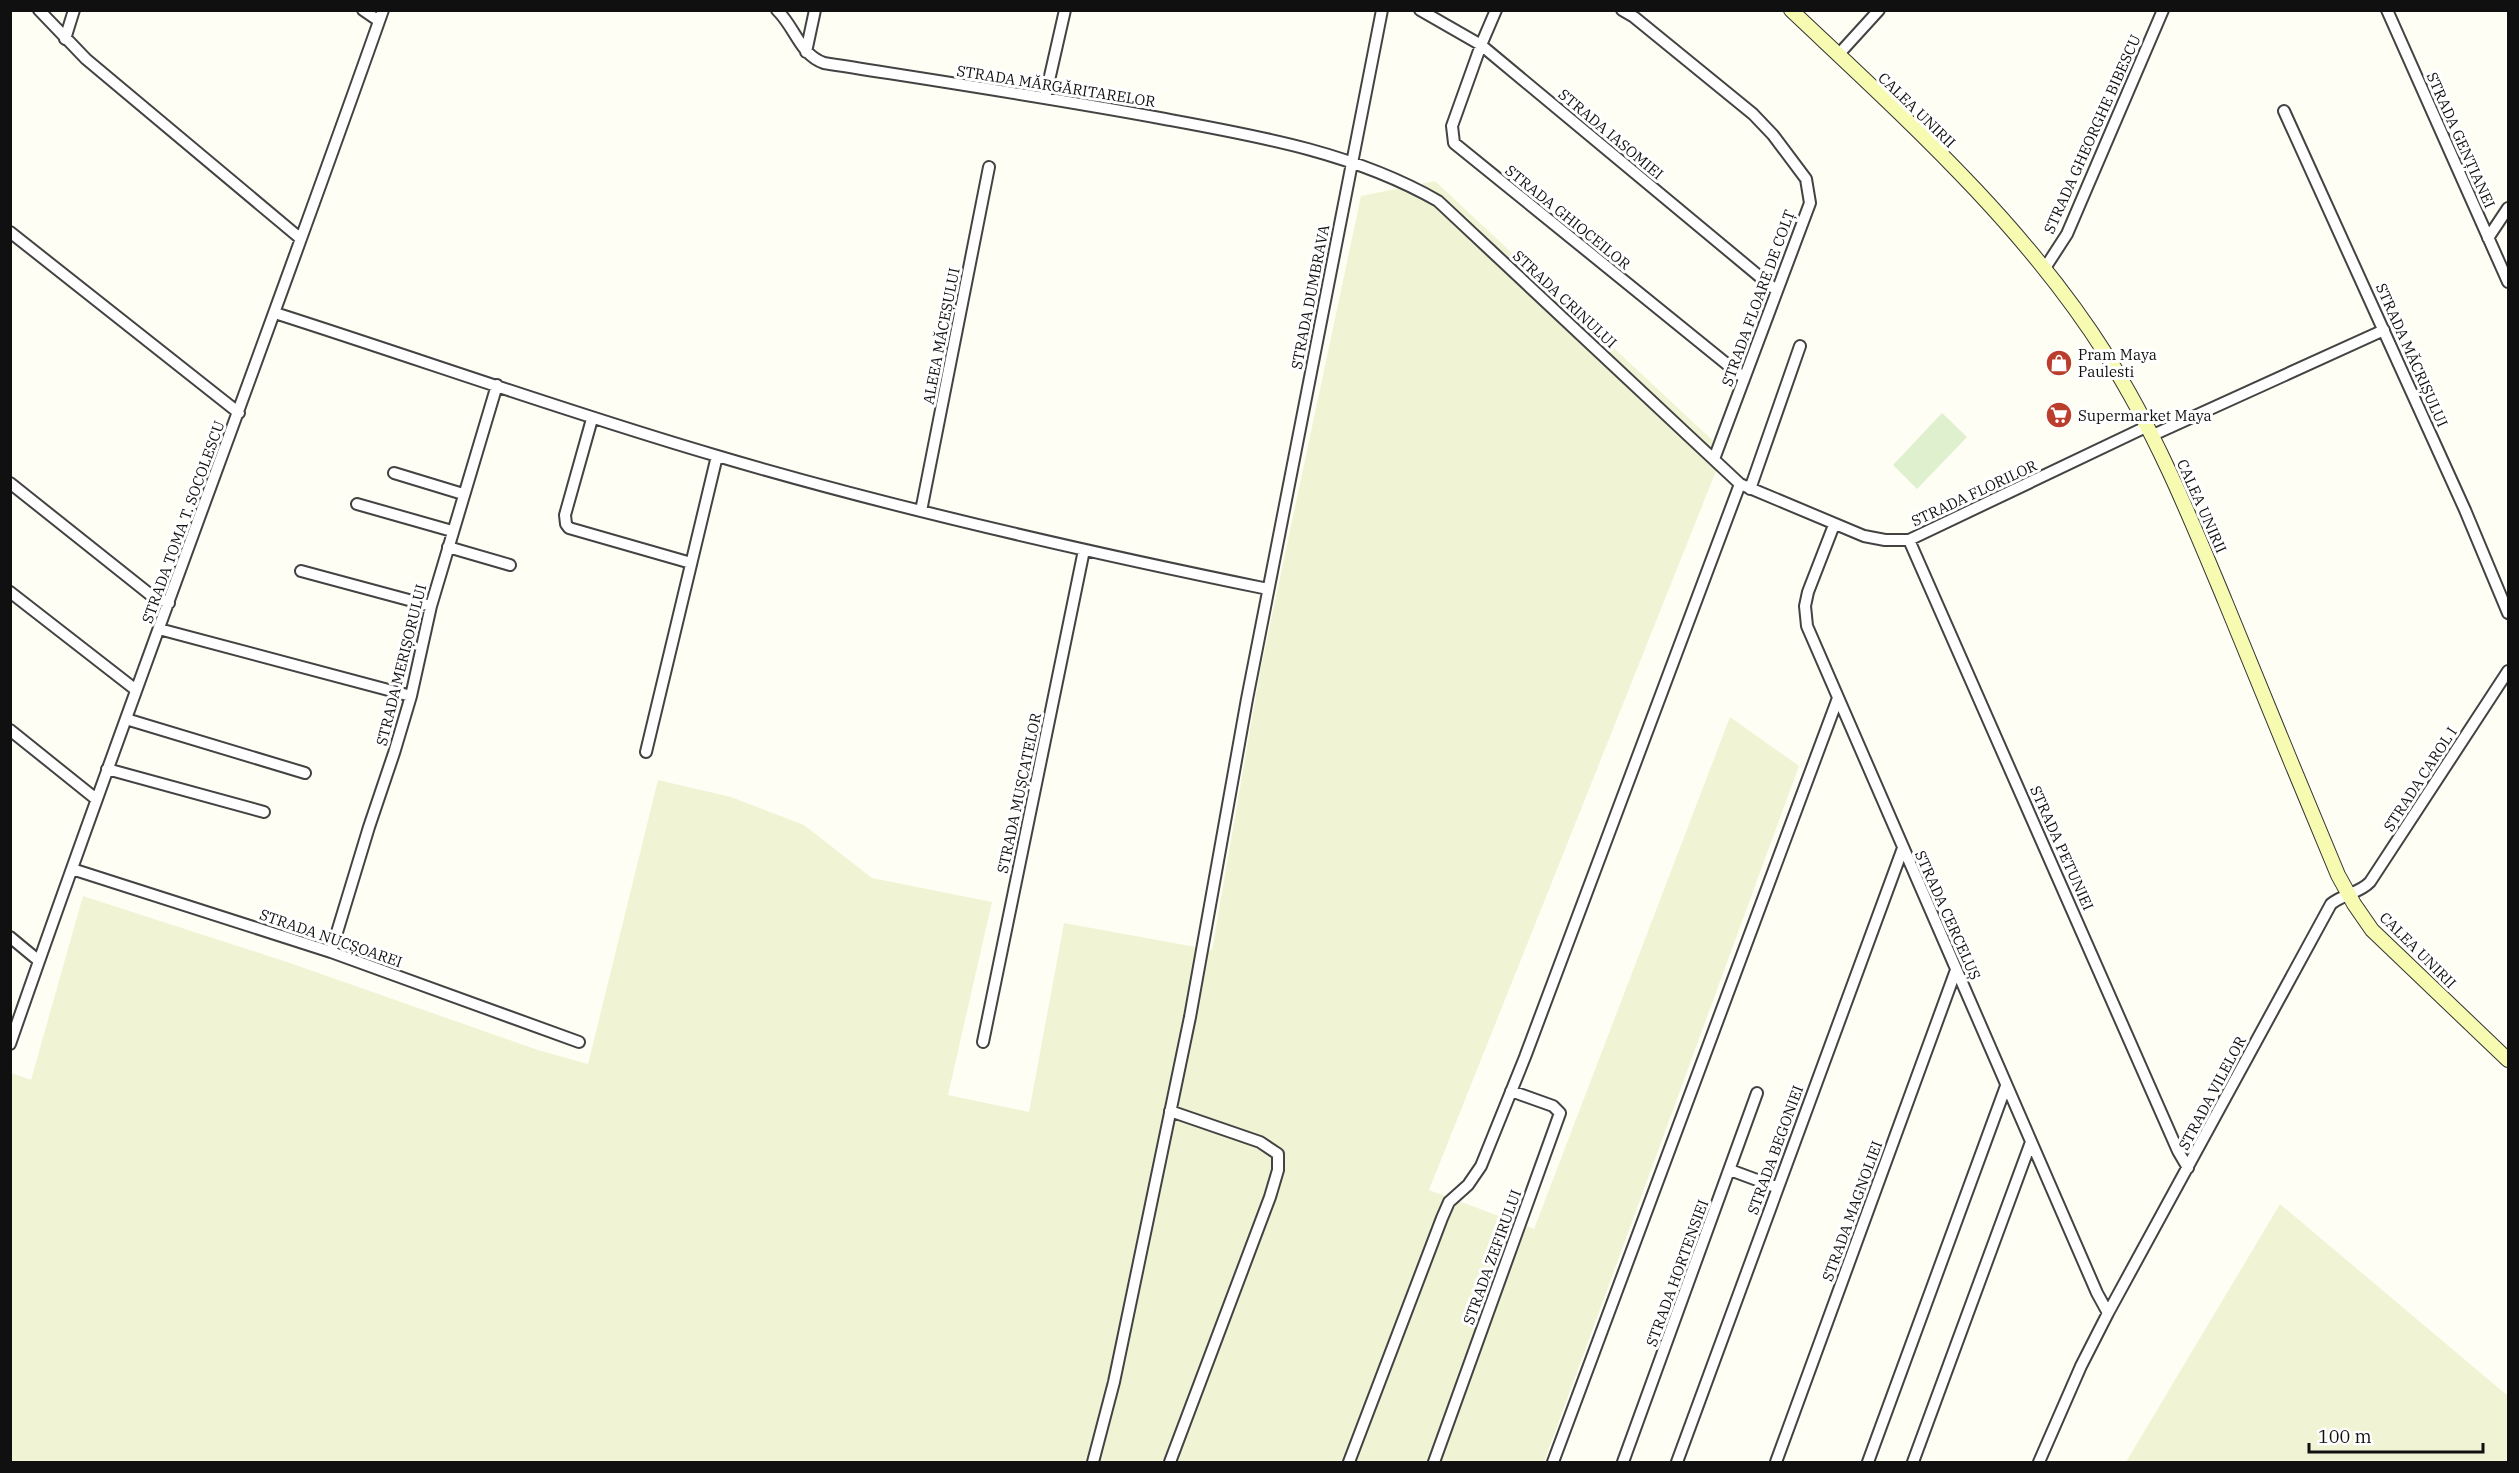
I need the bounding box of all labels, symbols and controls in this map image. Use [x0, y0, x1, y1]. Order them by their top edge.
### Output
street label: STRADA GHEORGHE BIBESCU [2039, 31, 2145, 237]
street label: STRADA MĂRGĂRITARELOR [955, 61, 1157, 111]
street label: CALEA UNIRII [1874, 68, 1960, 152]
street label: STRADA GENȚIANEI [2422, 69, 2500, 211]
street label: STRADA IASOMIEI [1555, 85, 1667, 183]
street label: STRADA GHIOCEILOR [1502, 161, 1634, 273]
street label: STRADA FLOARE DE COLȚ [1717, 207, 1799, 389]
street label: STRADA DUMBRAVA [1287, 222, 1333, 371]
street label: STRADA CRINULUI [1509, 246, 1621, 352]
street label: ALEEA MĂCEȘULUI [918, 266, 964, 406]
street label: STRADA MĂCRIȘULUI [2372, 280, 2452, 430]
place label: Pram Maya Paulesti [2078, 345, 2157, 381]
shop icon: Pram Maya Paulesti [2044, 348, 2074, 378]
supermarket icon: Supermarket Maya [2044, 400, 2074, 430]
place label: Supermarket Maya [2078, 406, 2212, 425]
street label: STRADA TOMA T. SOCOLESCU [137, 418, 229, 626]
street label: STRADA FLORILOR [1908, 456, 2040, 530]
street label: CALEA UNIRII [2173, 456, 2231, 556]
street label: STRADA MERIȘORULUI [372, 582, 430, 748]
street label: STRADA MUȘCATELOR [993, 711, 1045, 875]
street label: STRADA CAROL I [2379, 723, 2461, 835]
street label: STRADA PETUNIEI [2026, 783, 2098, 913]
street label: STRADA CERCELUȘ [1911, 847, 1985, 983]
street label: STRADA NUCȘOAREI [257, 905, 405, 971]
street label: CALEA UNIRII [2376, 908, 2460, 992]
street label: STRADA VILELOR [2174, 1033, 2250, 1153]
street label: STRADA BEGONIEI [1743, 1083, 1807, 1217]
street label: STRADA MAGNOLIEI [1818, 1138, 1886, 1284]
street label: STRADA ZEFIRULUI [1459, 1187, 1525, 1327]
street label: STRADA HORTENSIEI [1642, 1197, 1712, 1349]
scale bar [2309, 1416, 2483, 1454]
text: 100 m [2318, 1425, 2372, 1448]

